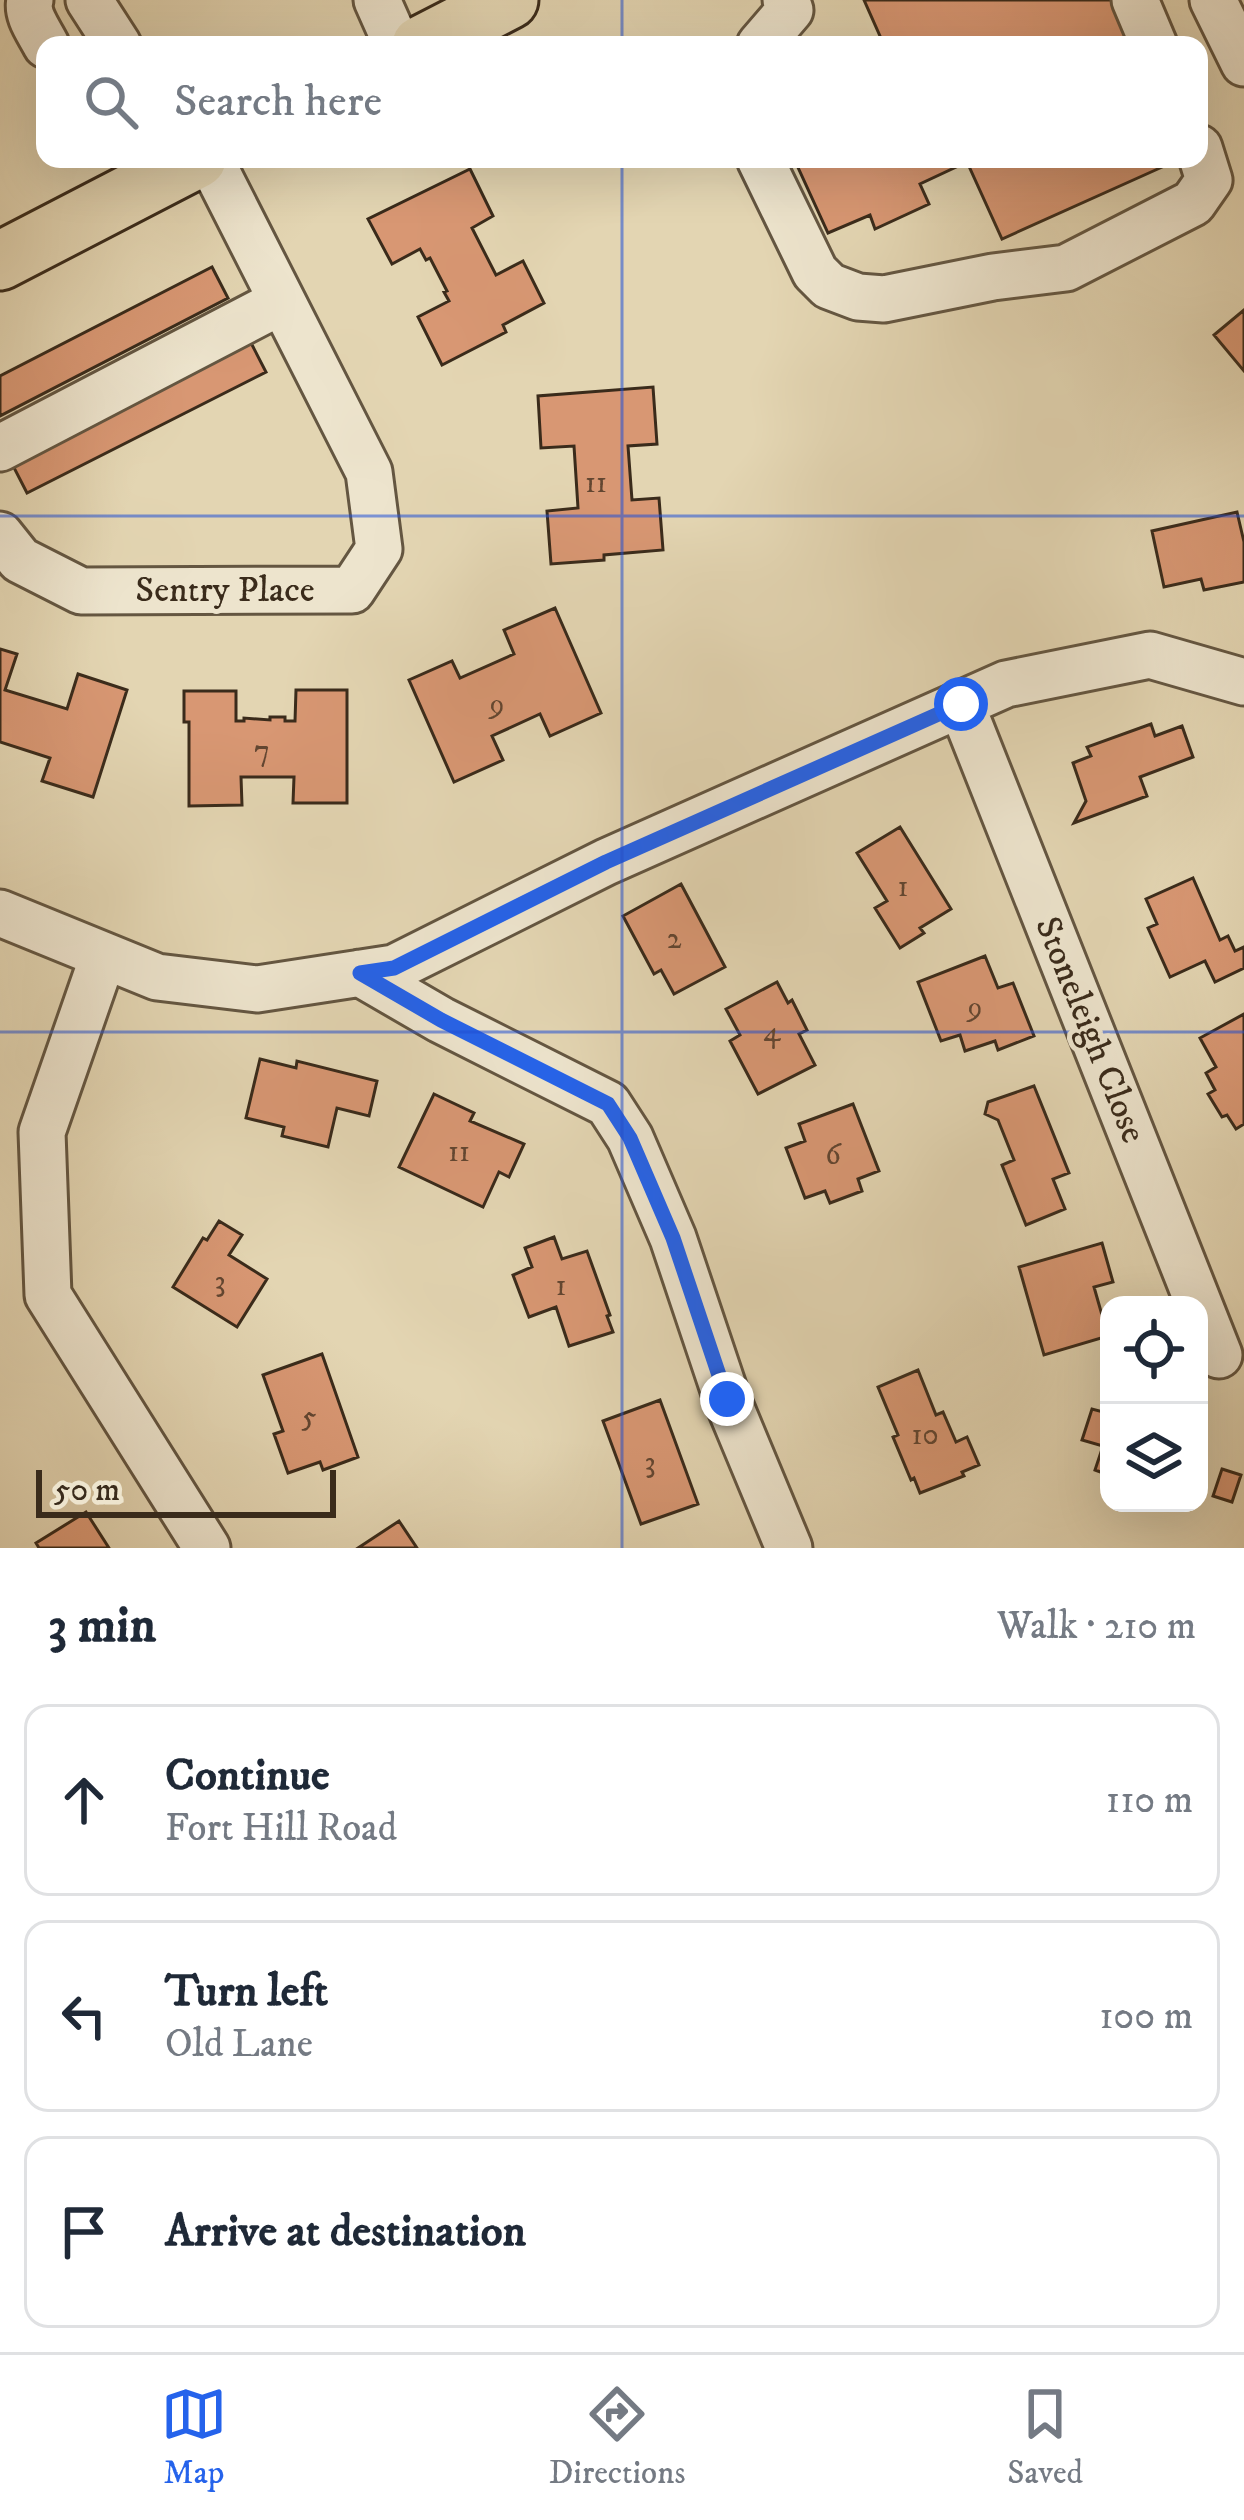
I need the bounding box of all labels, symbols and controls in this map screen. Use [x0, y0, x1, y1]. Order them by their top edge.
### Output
search box [36, 36, 1208, 168]
icon: search [78, 69, 144, 135]
text: Search here [174, 74, 382, 130]
house number: 11 [585, 465, 607, 502]
street label: Sentry Place [135, 568, 315, 613]
route start [934, 677, 988, 731]
house number: 9 [488, 686, 504, 723]
house number: 7 [254, 733, 270, 770]
house number: 1 [897, 869, 909, 906]
street label: Stoneleigh Close [1024, 911, 1156, 1149]
house number: 2 [667, 921, 682, 958]
house number: 9 [966, 989, 982, 1026]
house number: 4 [763, 1014, 781, 1051]
house number: 11 [448, 1134, 470, 1171]
house number: 6 [825, 1137, 842, 1174]
house number: 3 [214, 1264, 226, 1301]
house number: 1 [555, 1268, 567, 1305]
map controls [1100, 1296, 1208, 1512]
button: locate [1100, 1296, 1208, 1404]
route end [700, 1372, 754, 1426]
house number: 5 [302, 1399, 317, 1436]
button: layers [1100, 1404, 1208, 1512]
house number: 10 [911, 1417, 939, 1454]
house number: 3 [644, 1445, 656, 1482]
scale bar [36, 1464, 336, 1517]
text: 50 m [54, 1470, 120, 1511]
text: 3 min [48, 1594, 156, 1658]
text: Walk · 210 m [997, 1602, 1196, 1651]
text: Continue [165, 1748, 330, 1804]
icon: ahead [51, 1767, 117, 1833]
text: 110 m [1106, 1776, 1193, 1825]
text: Fort Hill Road [165, 1804, 397, 1853]
text: Turn left [165, 1964, 328, 2020]
icon: left [51, 1983, 117, 2049]
text: 100 m [1099, 1992, 1193, 2041]
text: Old Lane [165, 2020, 313, 2069]
icon: arrive [51, 2199, 117, 2265]
text: Arrive at destination [165, 2204, 526, 2260]
tab: Map [161, 2381, 227, 2494]
tab: Directions [549, 2381, 685, 2494]
tab: Saved [1007, 2381, 1083, 2494]

